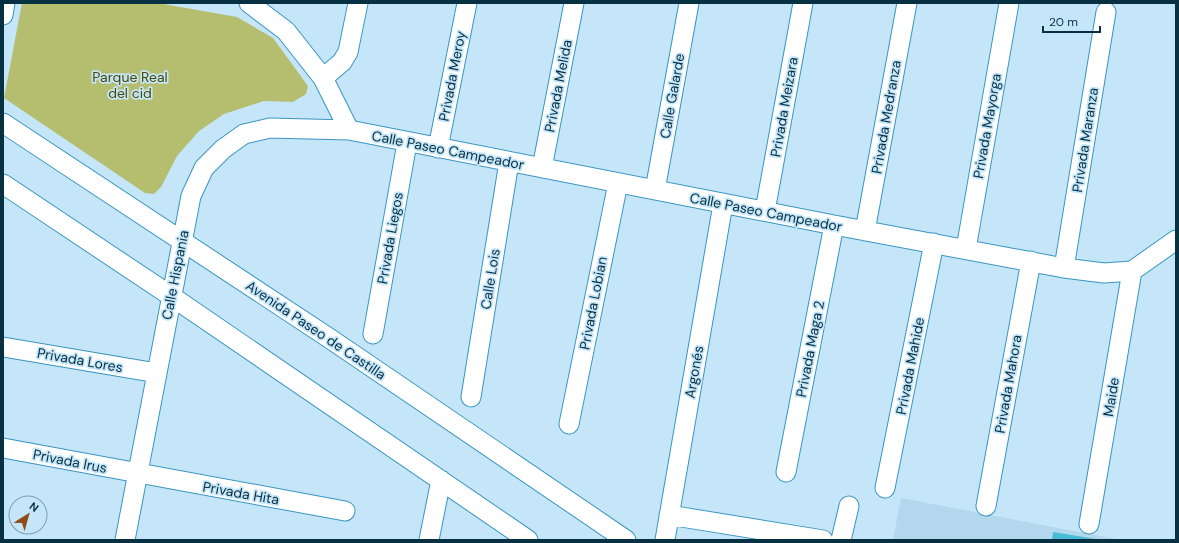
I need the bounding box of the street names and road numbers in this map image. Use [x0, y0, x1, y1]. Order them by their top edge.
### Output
street label: Privada Meroy [434, 29, 470, 123]
street label: Privada Melida [540, 38, 576, 134]
street label: Calle Galarde [656, 52, 688, 140]
street label: Privada Meizara [766, 56, 802, 158]
street label: Privada Medranza [867, 59, 905, 175]
street label: Privada Mayorga [969, 72, 1005, 180]
street label: Privada Maranza [1068, 86, 1102, 194]
street label: Calle Paseo Campeador [370, 126, 526, 174]
street label: Calle Paseo Campeador [688, 188, 844, 236]
street label: Privada Liegos [373, 191, 407, 285]
street label: Calle Hispania [157, 229, 193, 321]
street label: Calle Lois [476, 247, 504, 311]
street label: Privada Lobian [575, 255, 611, 351]
street label: Avenida Paseo de Castilla [243, 276, 389, 384]
street label: Privada Maga 2 [792, 299, 828, 399]
street label: Privada Mahide [892, 316, 928, 416]
street label: Privada Mahora [990, 333, 1026, 435]
street label: Privada Lores [36, 344, 124, 376]
street label: Argonés [681, 344, 707, 400]
street label: Maide [1099, 376, 1123, 418]
street label: Privada Irus [32, 445, 108, 477]
street label: Privada Hita [201, 477, 281, 509]

